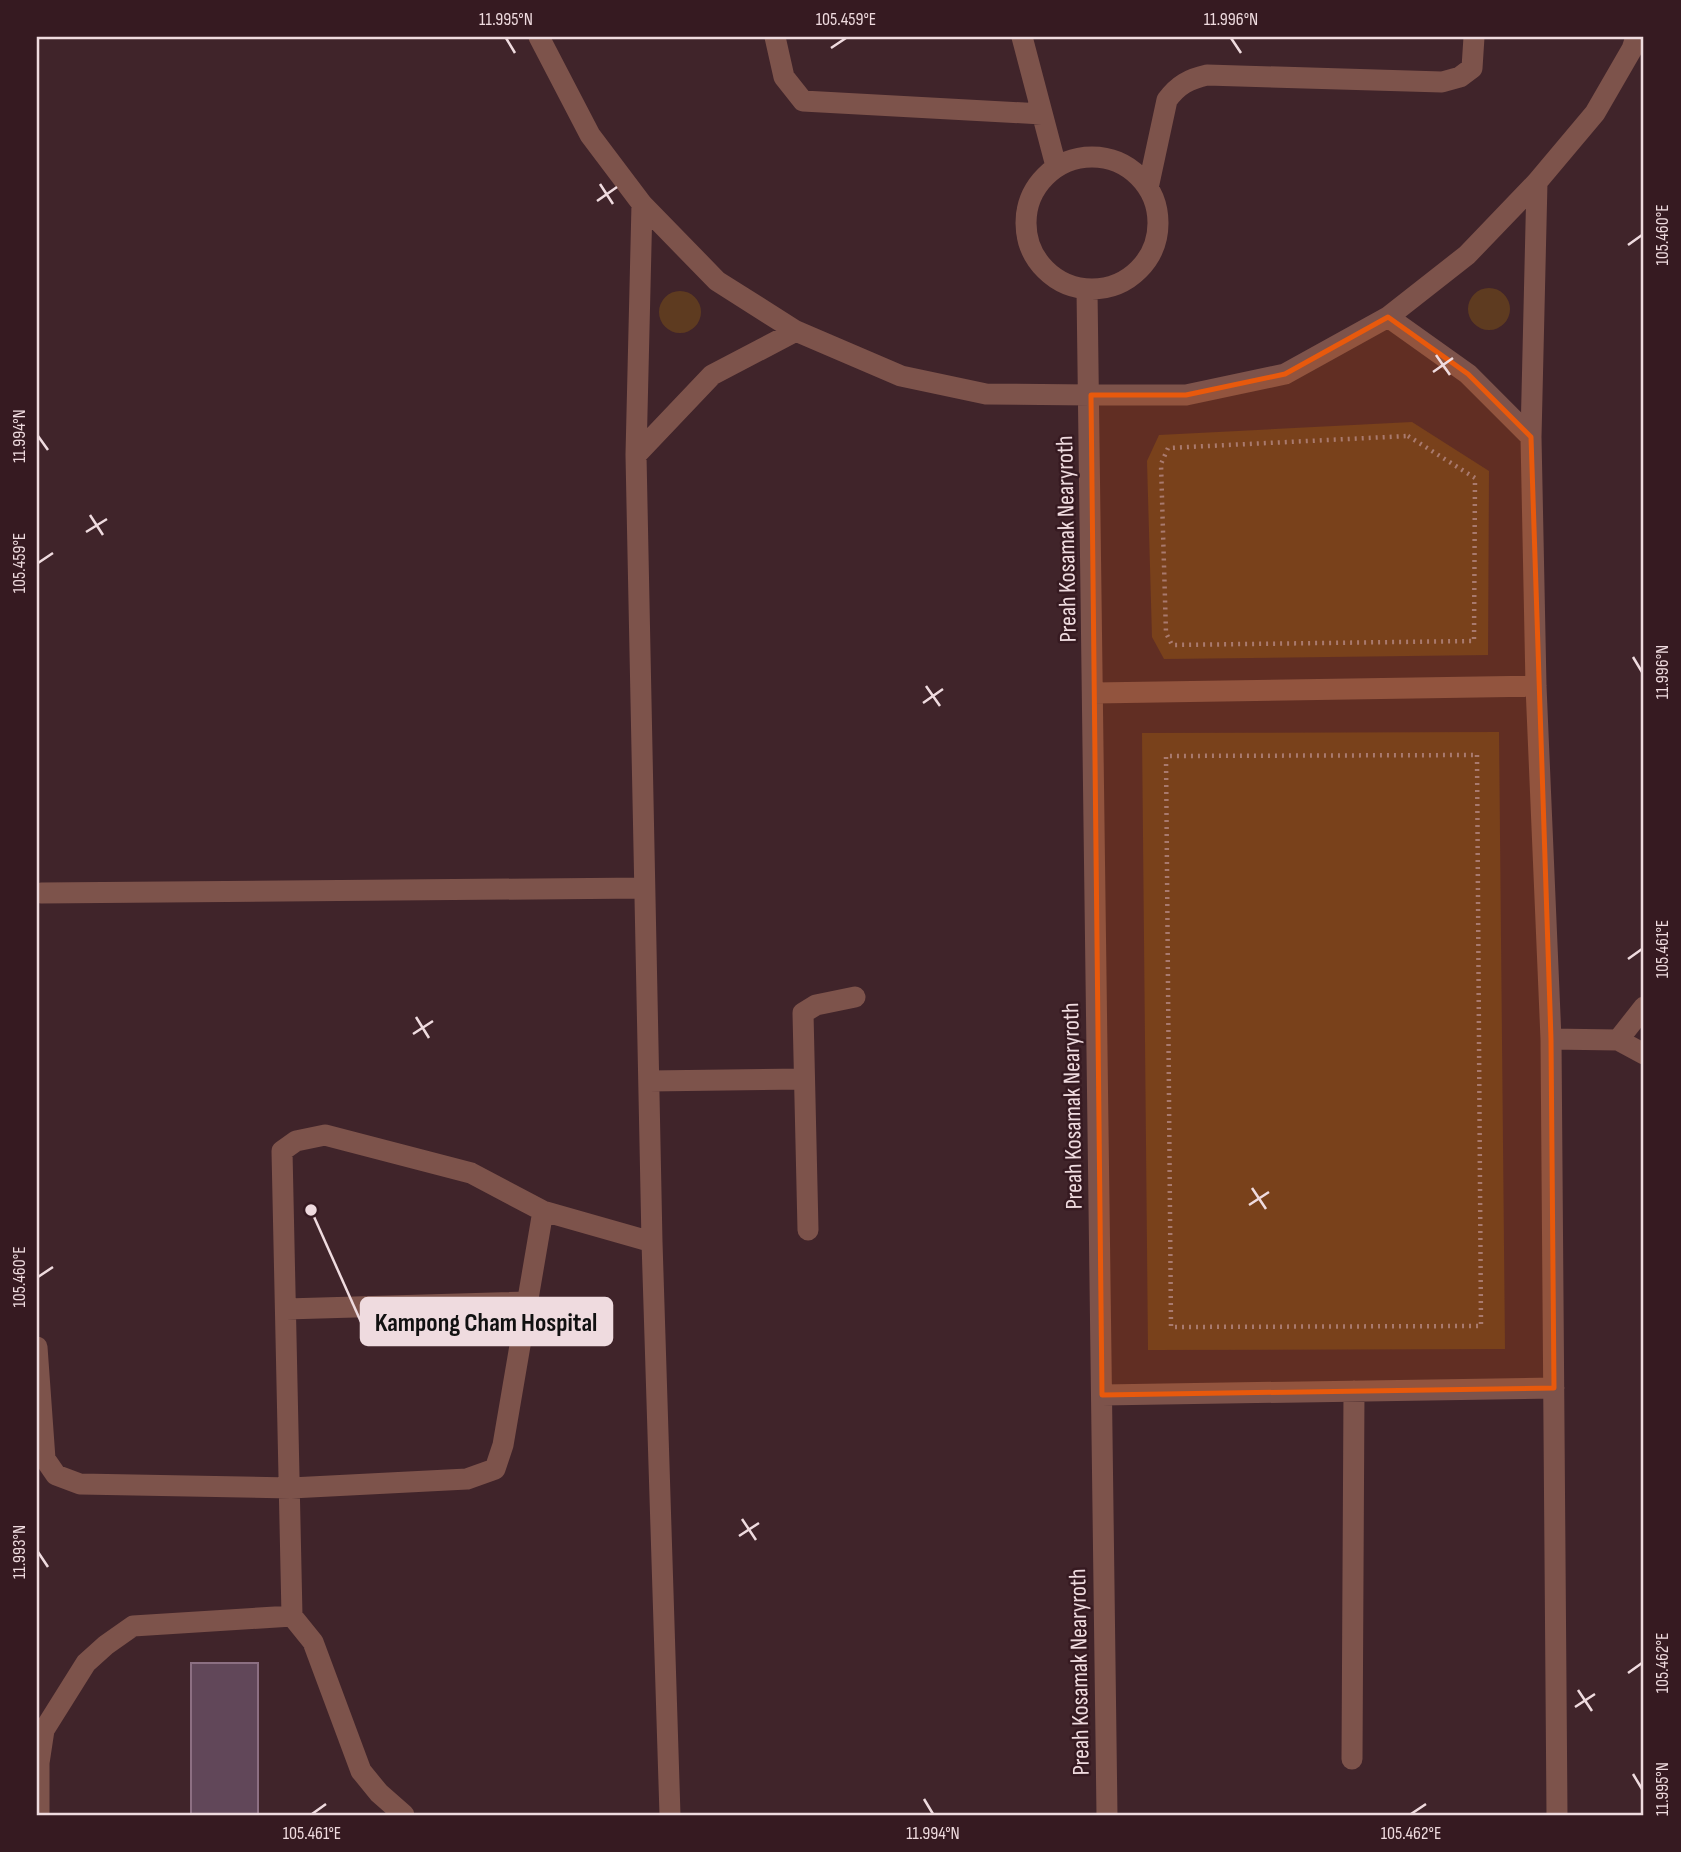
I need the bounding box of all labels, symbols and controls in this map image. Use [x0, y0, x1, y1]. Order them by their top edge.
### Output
text: 11.995°N [479, 9, 533, 30]
text: 105.459°E [816, 9, 876, 30]
text: 11.996°N [1204, 9, 1258, 30]
text: 105.460°E [1652, 204, 1673, 266]
text: 11.994°N [9, 409, 30, 463]
street label: Preah Kosamak Nearyroth [1050, 435, 1083, 643]
text: 105.459°E [9, 533, 30, 593]
text: 11.996°N [1652, 645, 1673, 699]
text: 105.461°E [1652, 920, 1673, 978]
street label: Preah Kosamak Nearyroth [1056, 1002, 1089, 1210]
text: 105.460°E [9, 1246, 30, 1308]
callout: Kampong Cham Hospital [361, 1298, 612, 1345]
text: Kampong Cham Hospital [375, 1308, 597, 1339]
text: 11.993°N [9, 1525, 30, 1579]
street label: Preah Kosamak Nearyroth [1063, 1568, 1096, 1776]
text: 105.462°E [1652, 1633, 1673, 1693]
text: 11.995°N [1652, 1762, 1673, 1816]
text: 105.461°E [283, 1823, 341, 1844]
text: 11.994°N [906, 1823, 960, 1844]
text: 105.462°E [1381, 1823, 1441, 1844]

